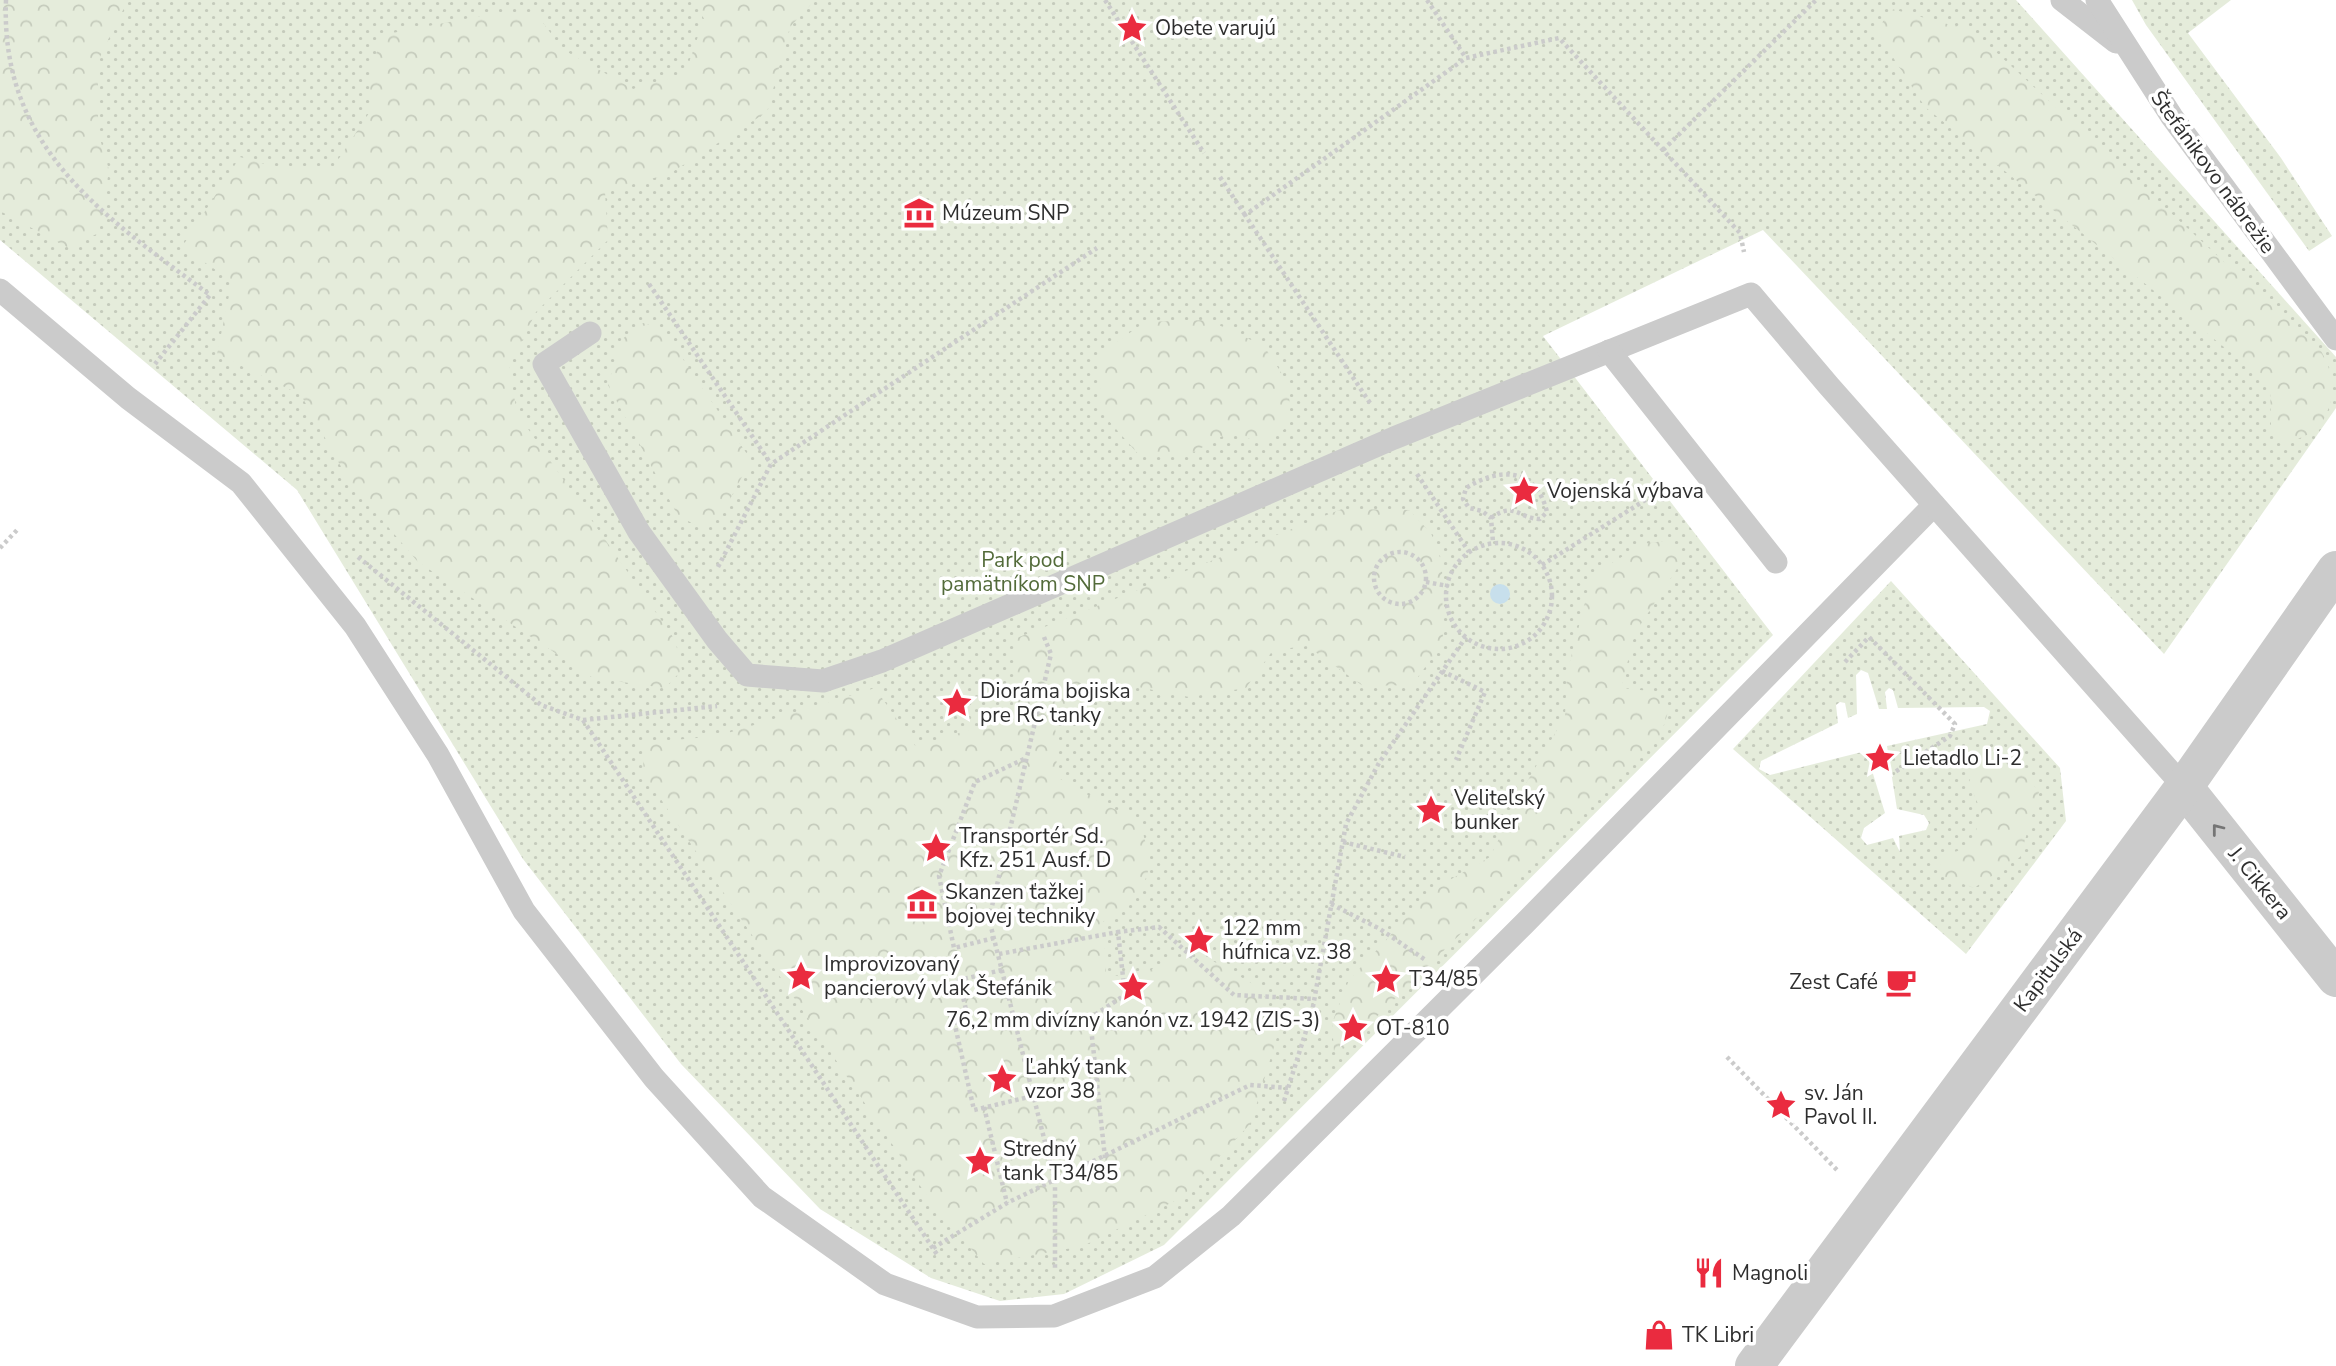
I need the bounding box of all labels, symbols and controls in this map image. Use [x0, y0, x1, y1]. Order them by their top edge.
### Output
place icon: Obete varujú [1115, 11, 1149, 45]
place label: Obete varujú [1155, 14, 1276, 42]
street label: Štefánikovo nábrežie [2144, 85, 2282, 259]
museum icon: Múzeum SNP [902, 196, 936, 230]
place label: Múzeum SNP [942, 199, 1069, 227]
place icon: Vojenská výbava [1507, 474, 1541, 508]
place label: Vojenská výbava [1546, 477, 1704, 505]
park label: Park pod pamätníkom SNP [941, 546, 1105, 598]
place label: Dioráma bojiska pre RC tanky [980, 677, 1131, 729]
place icon: Dioráma bojiska pre RC tanky [940, 686, 974, 720]
place icon: Lietadlo Li-2 [1863, 741, 1897, 775]
place label: Lietadlo Li-2 [1903, 744, 2022, 772]
place label: Veliteľský bunker [1453, 784, 1545, 836]
place icon: Veliteľský bunker [1414, 793, 1448, 827]
place label: Transportér Sd. Kfz. 251 Ausf. D [959, 822, 1111, 874]
one-way arrow [2212, 824, 2225, 836]
place icon: Transportér Sd. Kfz. 251 Ausf. D [919, 831, 953, 865]
street label: J. Cikkera [2221, 840, 2298, 925]
place label: Skanzen ťažkej bojovej techniky [945, 878, 1096, 930]
museum icon: Skanzen ťažkej bojovej techniky [905, 887, 939, 921]
place label: 122 mm húfnica vz. 38 [1222, 914, 1351, 966]
street label: Kapitulská [2007, 922, 2089, 1018]
place icon: 122 mm húfnica vz. 38 [1182, 923, 1216, 957]
place label: Improvizovaný pancierový vlak Štefánik [824, 950, 1053, 1002]
place icon: Improvizovaný pancierový vlak Štefánik [784, 959, 818, 993]
place icon: T34/85 [1369, 962, 1403, 996]
place label: T34/85 [1409, 965, 1478, 993]
cafe icon: Zest Café [1884, 965, 1918, 999]
place label: Zest Café [1789, 968, 1878, 996]
place icon: 76,2 mm divízny kanón vz. 1942 (ZIS-3) [1116, 970, 1150, 1004]
place label: 76,2 mm divízny kanón vz. 1942 (ZIS-3) [946, 1006, 1320, 1034]
place icon: OT-810 [1336, 1011, 1370, 1045]
place label: OT-810 [1376, 1014, 1450, 1042]
place label: Ľahký tank vzor 38 [1025, 1053, 1127, 1105]
place icon: Ľahký tank vzor 38 [985, 1062, 1019, 1096]
place label: sv. Ján Pavol II. [1804, 1079, 1877, 1131]
place icon: sv. Ján Pavol II. [1764, 1088, 1798, 1122]
place label: Stredný tank T34/85 [1003, 1135, 1118, 1187]
place icon: Stredný tank T34/85 [963, 1144, 997, 1178]
restaurant icon: Magnoli [1692, 1256, 1726, 1290]
place label: Magnoli [1732, 1259, 1808, 1287]
shop icon: TK Libri [1642, 1318, 1676, 1352]
place label: TK Libri [1682, 1321, 1754, 1349]

